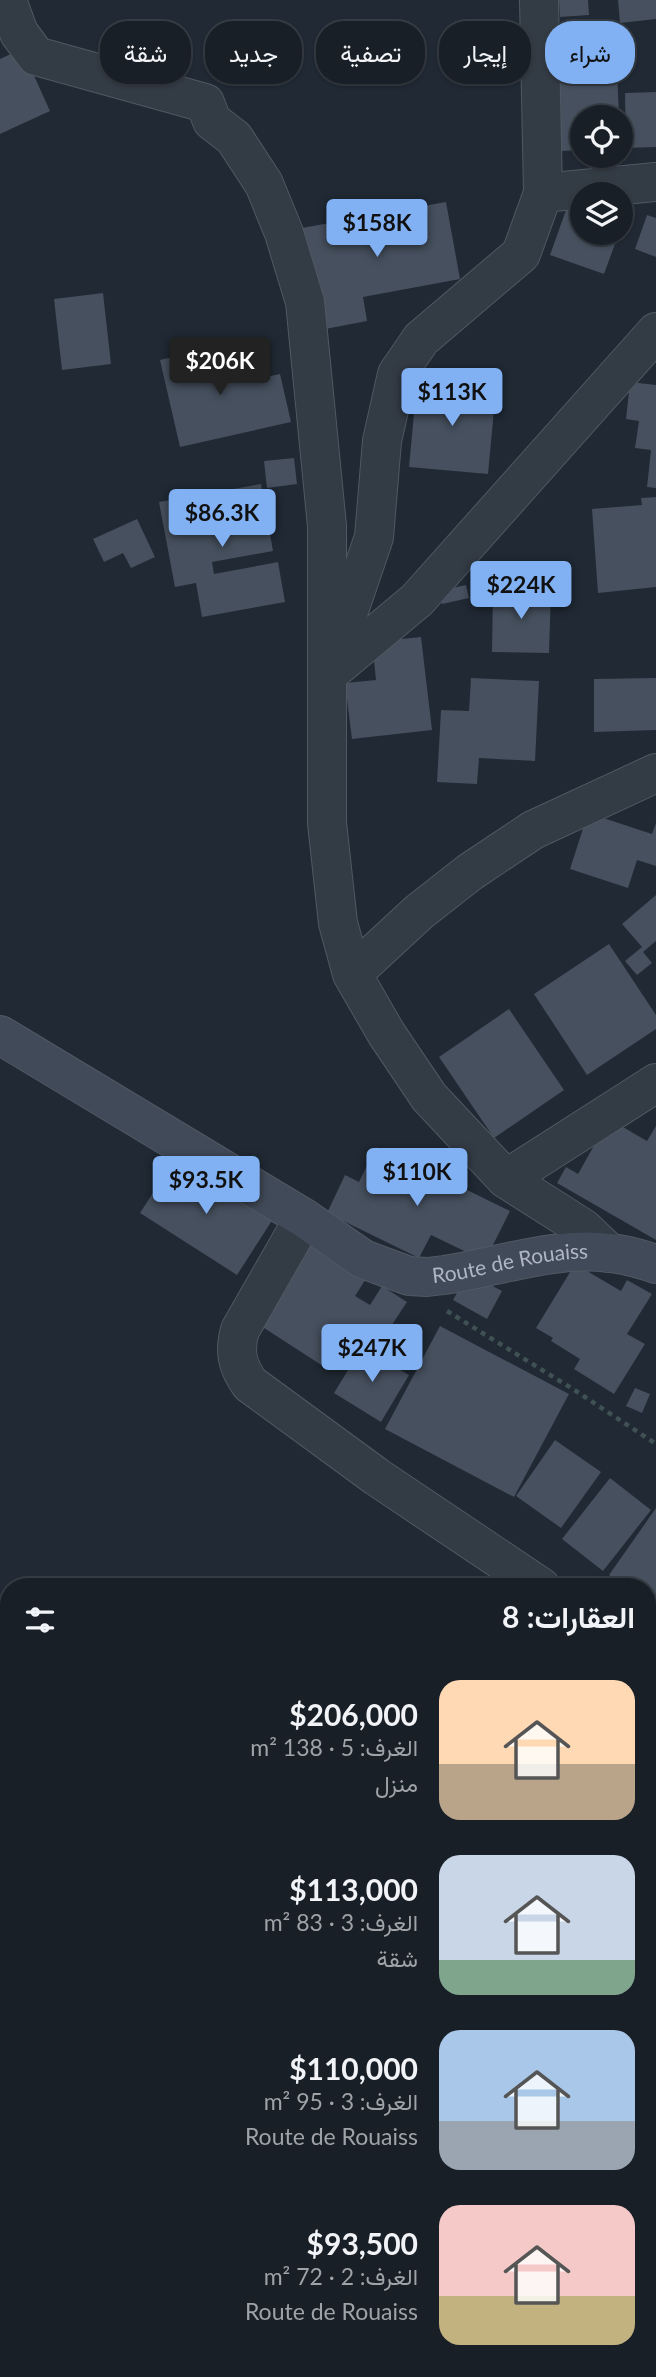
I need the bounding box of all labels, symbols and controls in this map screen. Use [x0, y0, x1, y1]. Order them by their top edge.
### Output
chip: شقة [100, 21, 191, 84]
chip: جديد [205, 21, 302, 84]
chip: تصفية [316, 21, 425, 84]
chip: إيجار [439, 21, 531, 84]
chip: شراء [545, 21, 635, 84]
map controls [570, 105, 633, 245]
button: locate [570, 105, 633, 168]
button: layers [570, 182, 633, 245]
pin: $158K [328, 200, 426, 259]
text: $158K [342, 208, 412, 236]
pin: $206K [171, 338, 269, 397]
text: $206K [185, 346, 255, 374]
pin: $113K [403, 368, 501, 428]
text: $113K [417, 377, 487, 405]
pin: $86.3K [165, 490, 279, 549]
text: $86.3K [185, 498, 259, 526]
pin: $224K [472, 562, 570, 621]
text: $224K [486, 570, 556, 598]
pin: $110K [368, 1148, 466, 1208]
pin: $93.5K [149, 1156, 263, 1216]
text: $110K [382, 1157, 452, 1185]
text: $93.5K [169, 1165, 243, 1193]
street label: Route de Rouaiss [431, 1238, 588, 1287]
pin: $247K [323, 1324, 421, 1384]
text: $247K [337, 1333, 407, 1361]
text: العقارات: 8 [502, 1598, 635, 1634]
icon: filters [21, 1601, 59, 1639]
text: $206,000 [289, 1696, 418, 1732]
icon: home [495, 1708, 579, 1792]
text: الغرف: 5 · 138 m² [250, 1733, 418, 1761]
text: منزل [375, 1769, 418, 1797]
text: $113,000 [289, 1871, 418, 1907]
icon: home [495, 1883, 579, 1967]
text: الغرف: 3 · 83 m² [264, 1908, 418, 1936]
text: شقة [376, 1944, 418, 1972]
text: $110,000 [289, 2050, 418, 2086]
icon: home [495, 2058, 579, 2142]
text: الغرف: 3 · 95 m² [264, 2087, 418, 2115]
text: Route de Rouaiss [245, 2122, 418, 2150]
text: $93,500 [307, 2225, 418, 2261]
icon: home [495, 2233, 579, 2317]
text: الغرف: 2 · 72 m² [264, 2262, 418, 2290]
text: Route de Rouaiss [245, 2297, 418, 2325]

